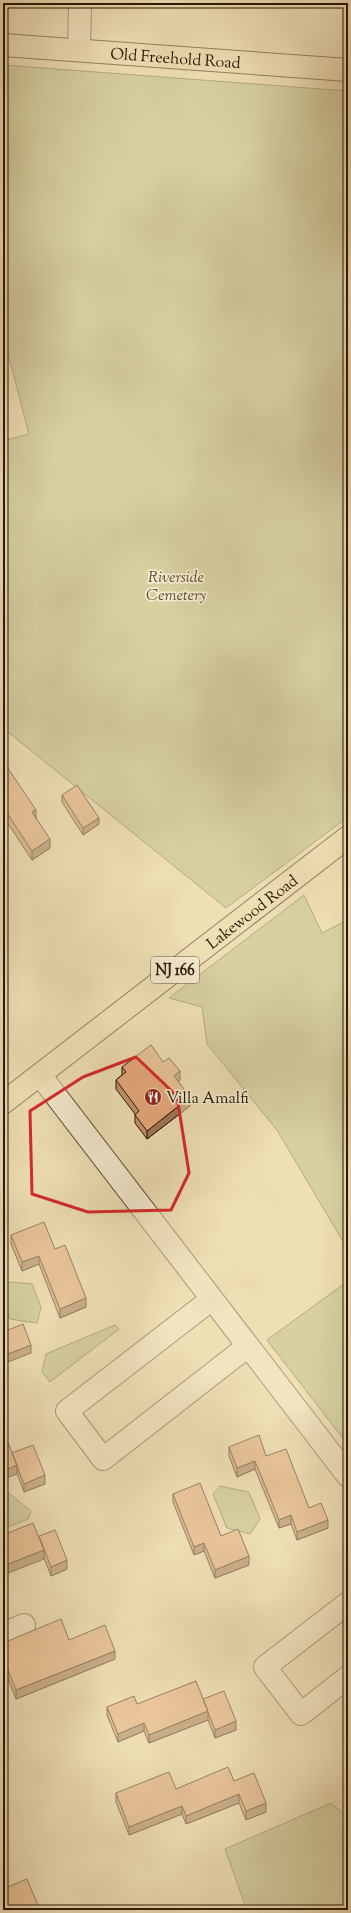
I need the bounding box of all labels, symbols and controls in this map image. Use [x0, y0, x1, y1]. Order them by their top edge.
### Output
street label: Old Freehold Road [109, 44, 241, 76]
park label: Riverside Cemetery [146, 567, 207, 608]
street label: Lakewood Road [203, 870, 304, 956]
road number: NJ 166 [151, 957, 199, 983]
restaurant icon: Villa Amalfi [143, 1087, 163, 1107]
place label: Villa Amalfi [166, 1088, 249, 1111]

